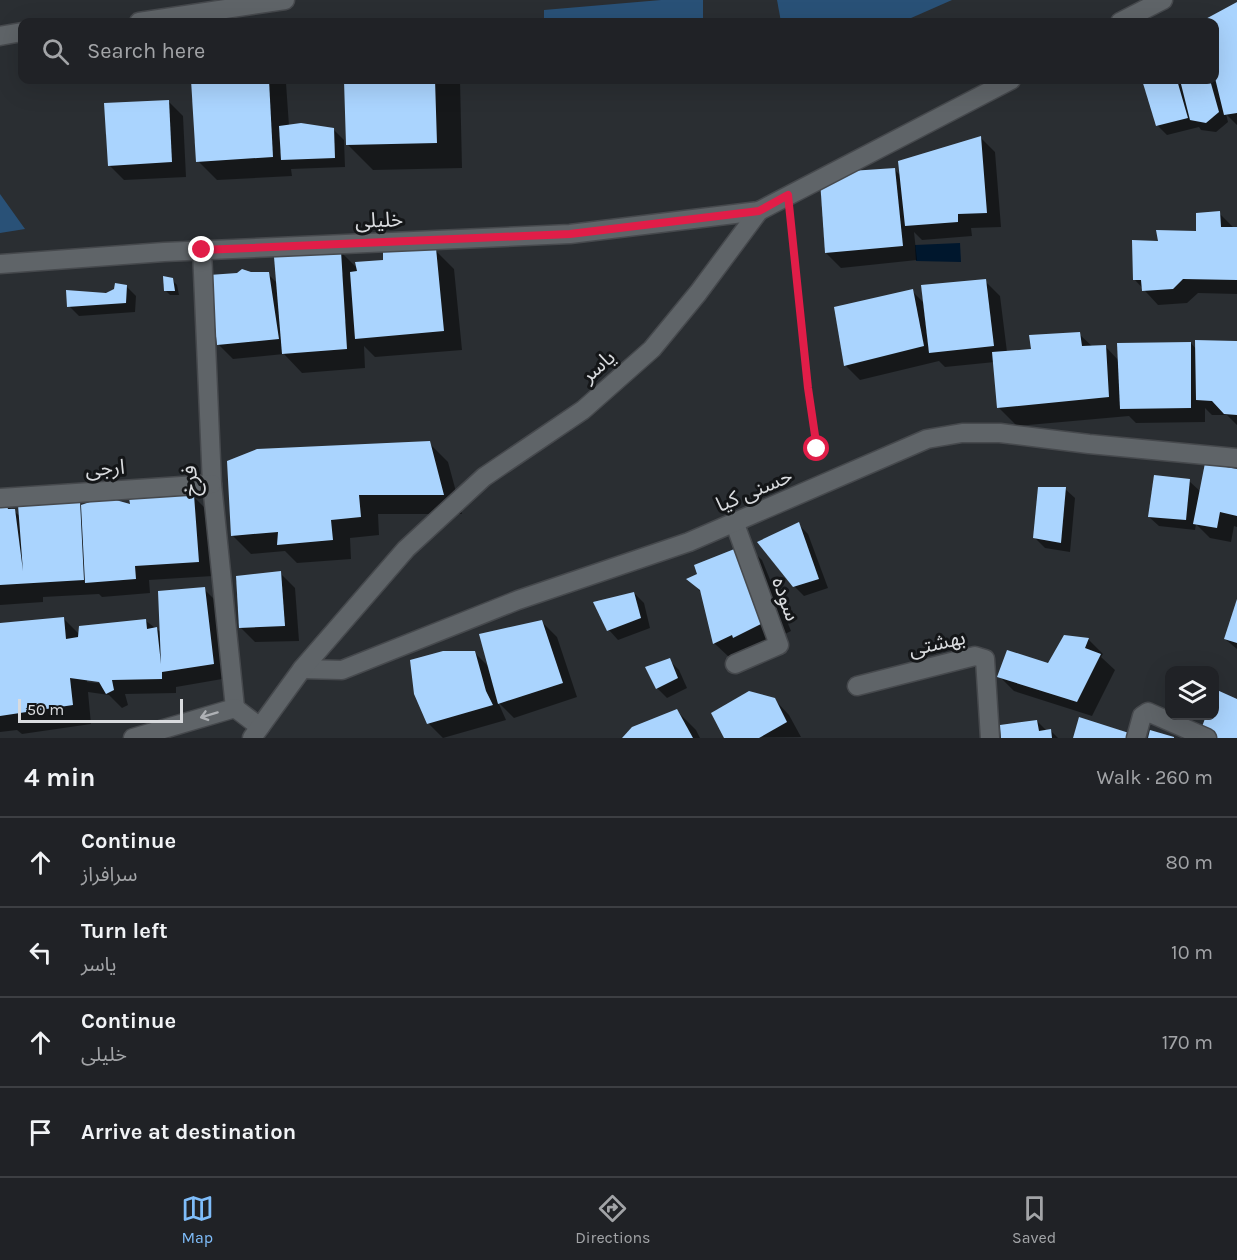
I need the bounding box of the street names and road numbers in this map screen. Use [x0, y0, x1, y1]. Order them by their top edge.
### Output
street label: خلیلی [354, 207, 404, 233]
street label: یاسر [575, 345, 620, 388]
street label: ارجی [84, 455, 126, 481]
street label: حسنی کیا [712, 463, 796, 517]
street label: فرخ [177, 464, 206, 497]
street label: سوده [767, 574, 805, 624]
street label: بهشتی [906, 625, 968, 661]

